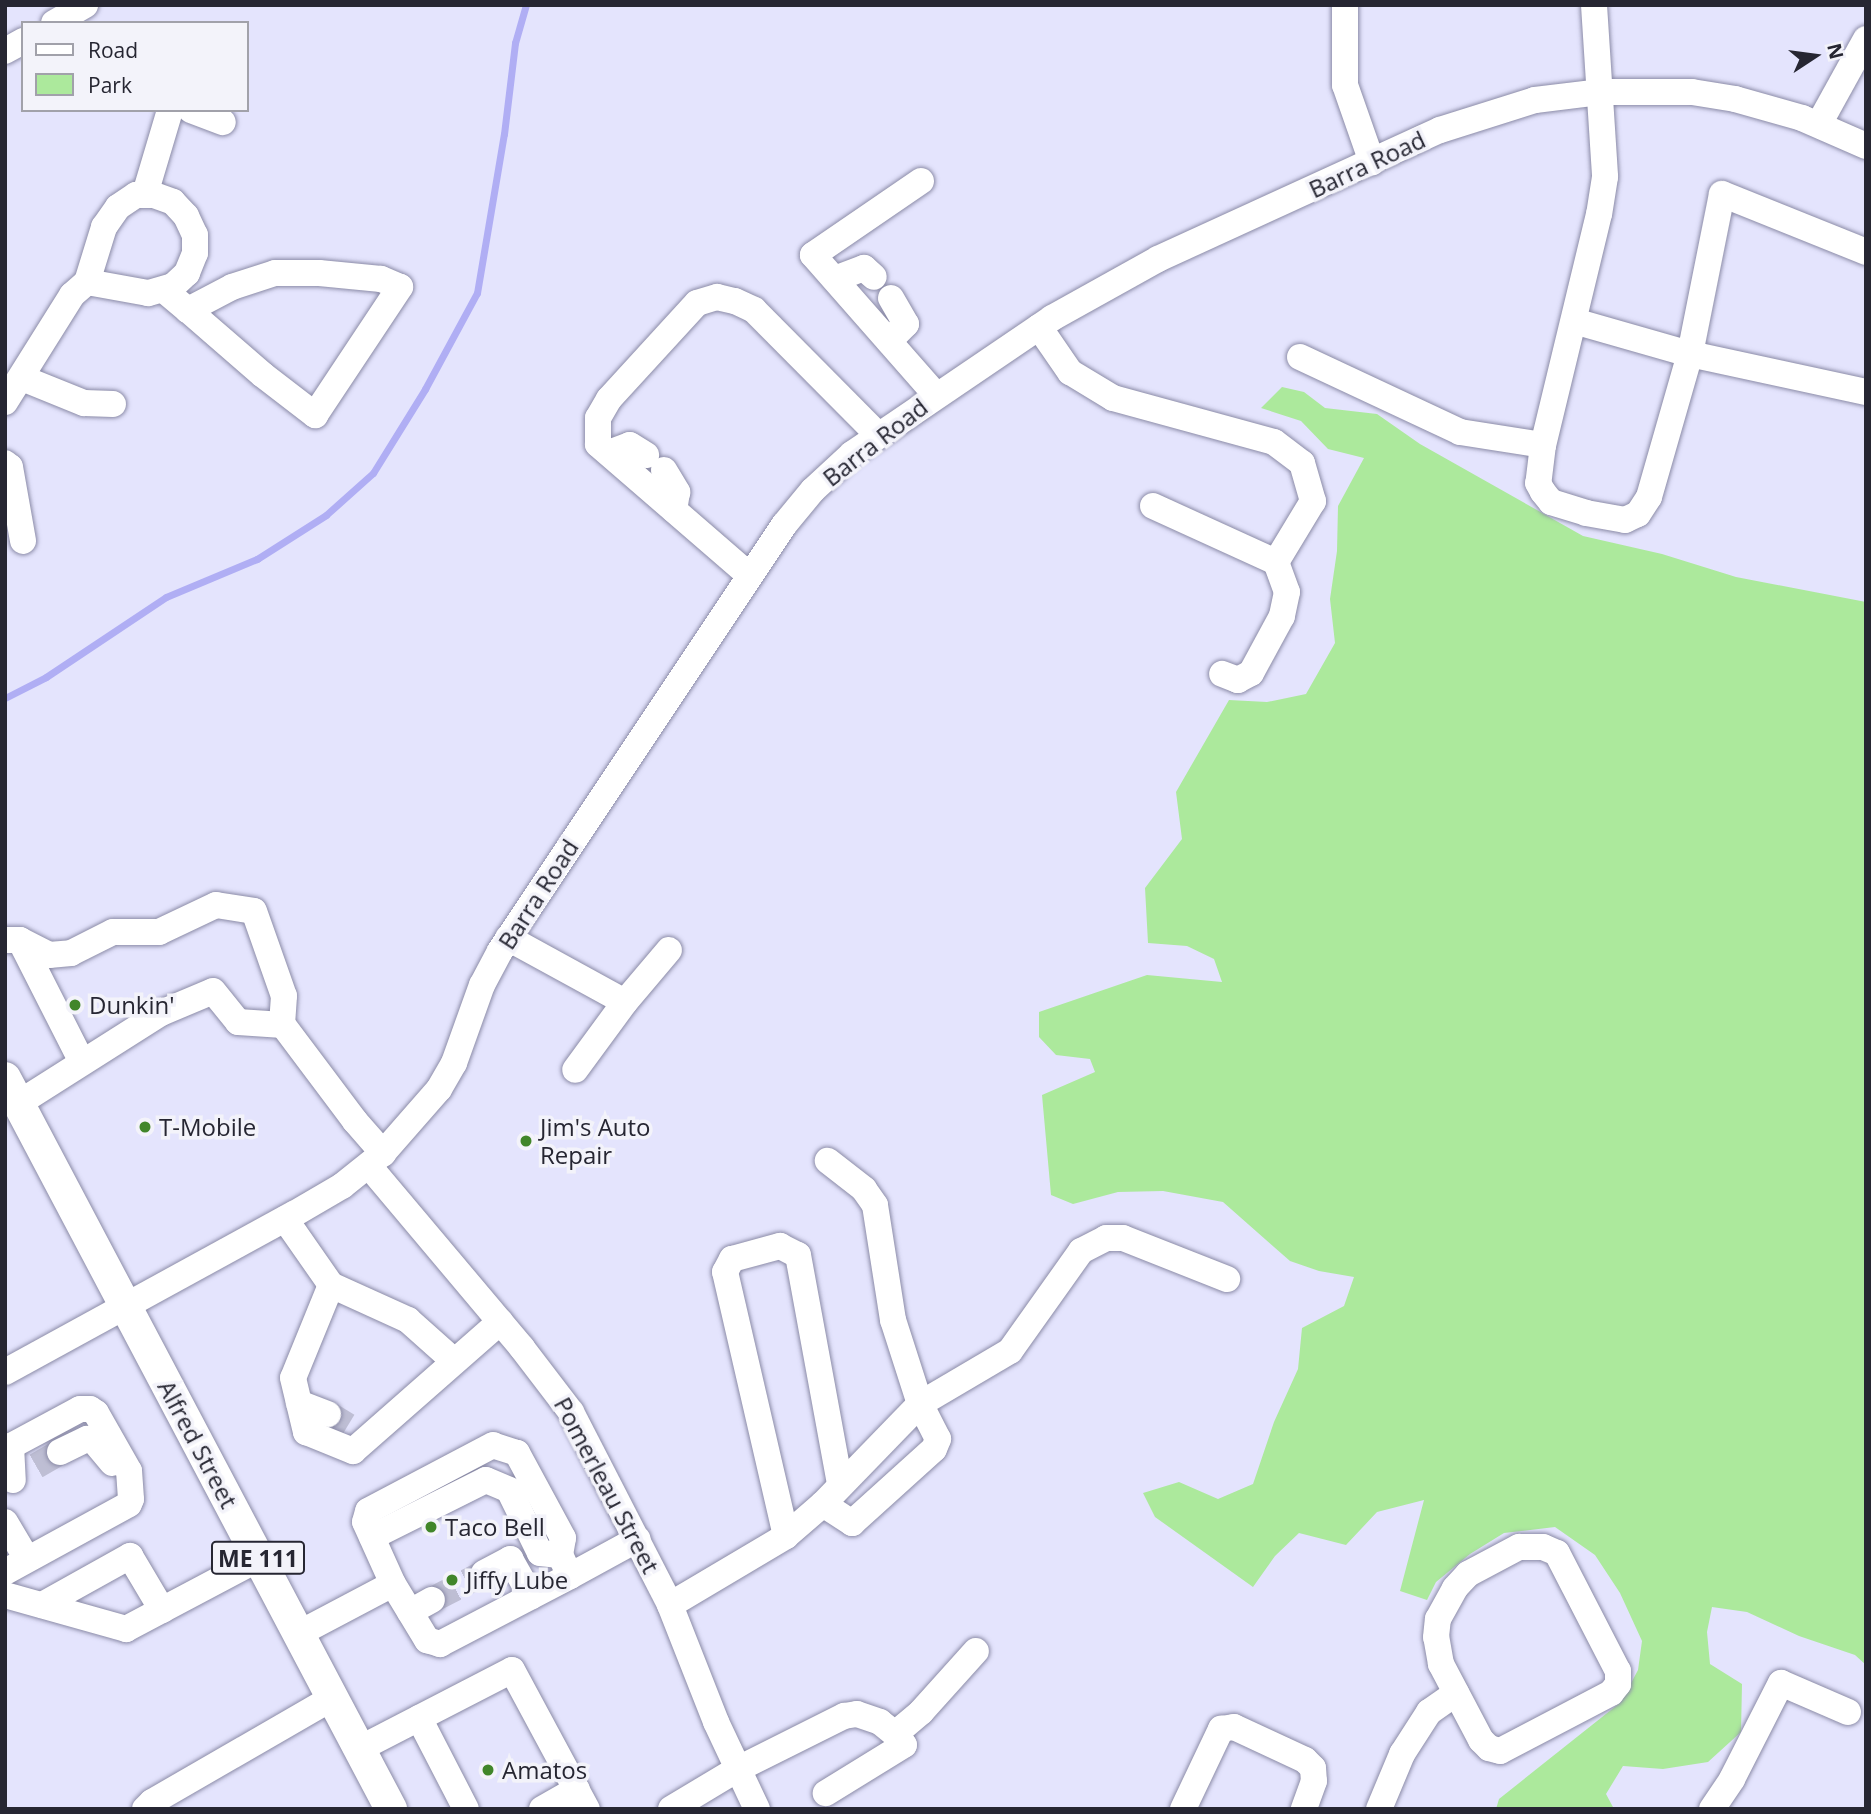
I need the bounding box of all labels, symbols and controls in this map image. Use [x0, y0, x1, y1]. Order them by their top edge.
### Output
legend [21, 21, 248, 112]
north arrow [1780, 21, 1850, 91]
text: Road [88, 36, 138, 64]
text: N [1821, 41, 1850, 62]
text: Park [88, 71, 132, 99]
street label: Barra Road [1304, 124, 1430, 204]
street label: Barra Road [817, 392, 933, 492]
street label: Barra Road [492, 834, 584, 954]
place label: Dunkin' [89, 991, 174, 1019]
marker: Dunkin' [67, 997, 83, 1013]
place label: T-Mobile [159, 1113, 256, 1141]
place label: Jim's Auto Repair [540, 1113, 651, 1169]
marker: T-Mobile [137, 1119, 153, 1135]
marker: Jim's Auto Repair [518, 1133, 534, 1149]
street label: Alfred Street [152, 1375, 244, 1513]
street label: Pomerleau Street [548, 1392, 666, 1578]
place label: Taco Bell [445, 1513, 545, 1541]
marker: Taco Bell [423, 1519, 439, 1535]
road number: ME 111 [211, 1539, 305, 1578]
place label: Jiffy Lube [466, 1566, 568, 1594]
marker: Jiffy Lube [444, 1572, 460, 1588]
place label: Amatos [502, 1756, 587, 1784]
marker: Amatos [480, 1762, 496, 1778]

